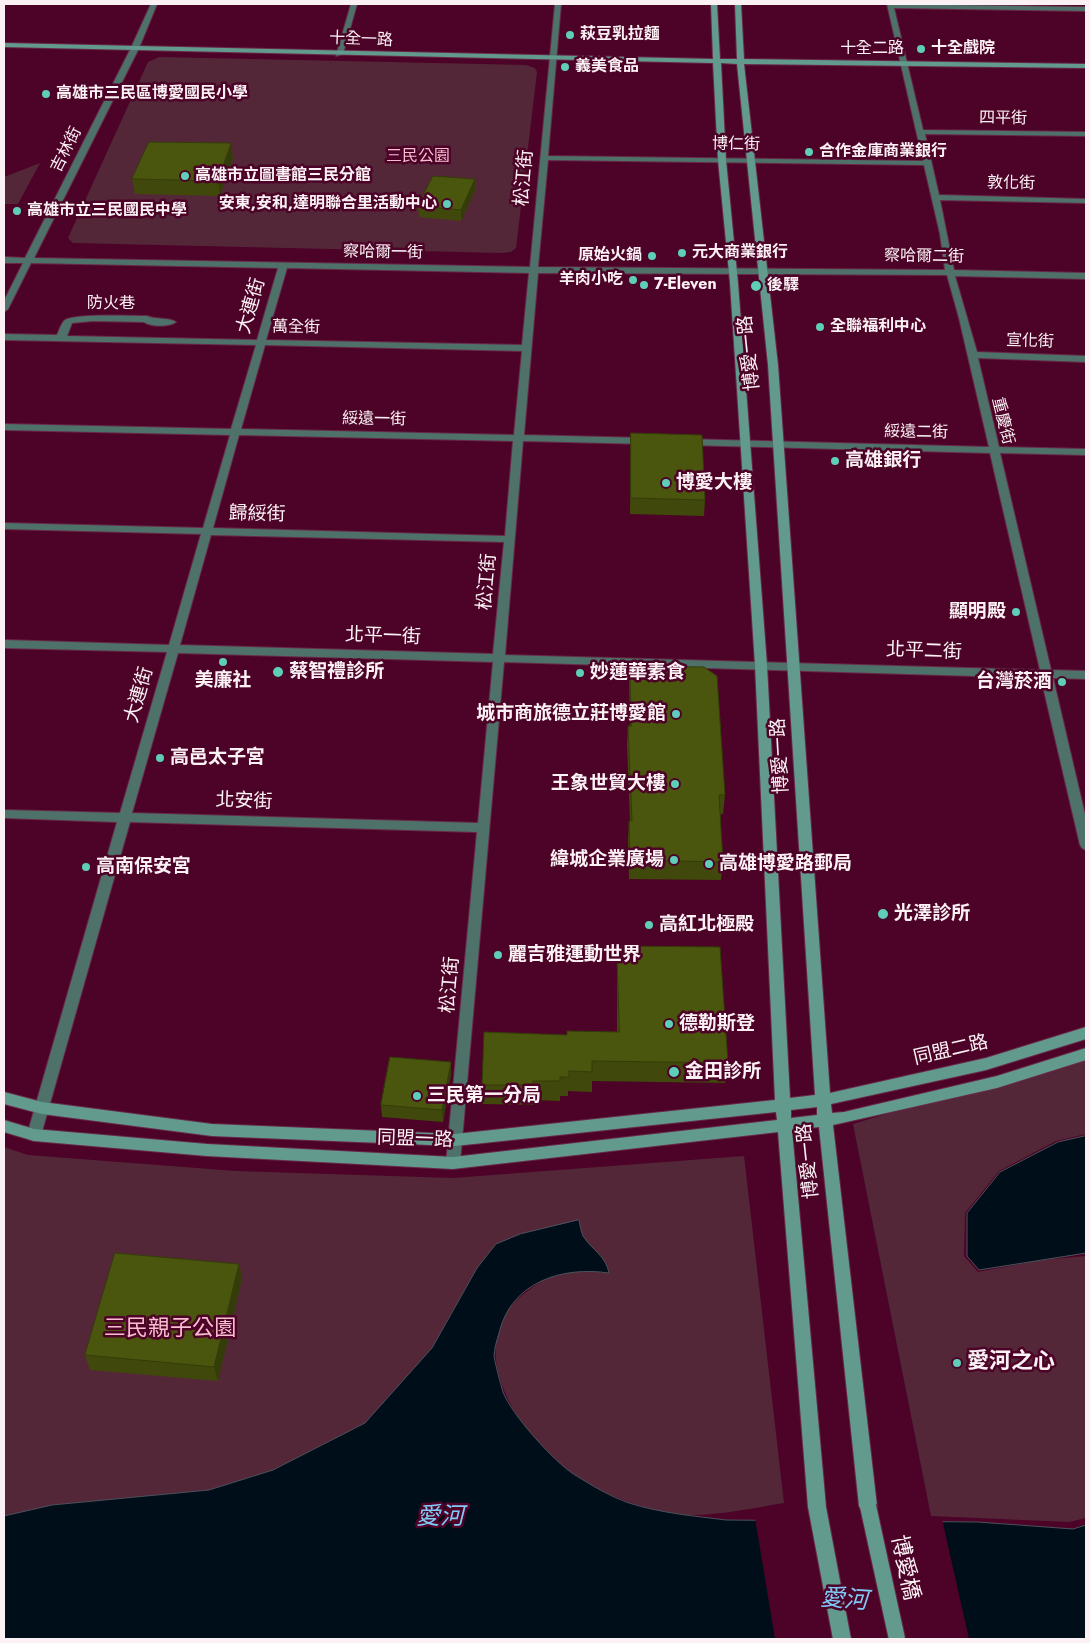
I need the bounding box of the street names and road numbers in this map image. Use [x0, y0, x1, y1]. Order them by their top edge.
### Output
street label: 十全一路 [329, 29, 393, 51]
street label: 十全二路 [840, 39, 904, 59]
street label: 四平街 [979, 109, 1027, 129]
street label: 吉林街 [48, 124, 86, 176]
street label: 博仁街 [712, 135, 760, 155]
street label: 松江街 [511, 149, 539, 207]
street label: 敦化街 [987, 174, 1035, 194]
street label: 察哈爾一街 [343, 243, 423, 263]
street label: 察哈爾二街 [884, 247, 964, 267]
street label: 大連街 [233, 275, 271, 337]
street label: 防火巷 [87, 294, 135, 314]
street label: 博愛一路 [735, 314, 765, 392]
street label: 萬全街 [272, 318, 320, 338]
street label: 宣化街 [1006, 332, 1054, 352]
street label: 重慶街 [987, 395, 1017, 447]
street label: 綏遠一街 [342, 410, 406, 430]
street label: 綏遠二街 [884, 423, 948, 443]
street label: 歸綏街 [228, 503, 286, 527]
street label: 松江街 [474, 553, 502, 611]
street label: 北平一街 [345, 624, 421, 650]
street label: 北平二街 [886, 639, 962, 665]
street label: 大連街 [121, 664, 159, 726]
street label: 博愛一路 [768, 717, 794, 795]
street label: 北安街 [215, 790, 273, 814]
street label: 松江街 [437, 956, 465, 1014]
street label: 同盟二路 [911, 1031, 991, 1071]
street label: 博愛一路 [794, 1122, 824, 1200]
street label: 同盟一路 [377, 1127, 453, 1153]
street label: 博愛橋 [884, 1533, 924, 1603]

